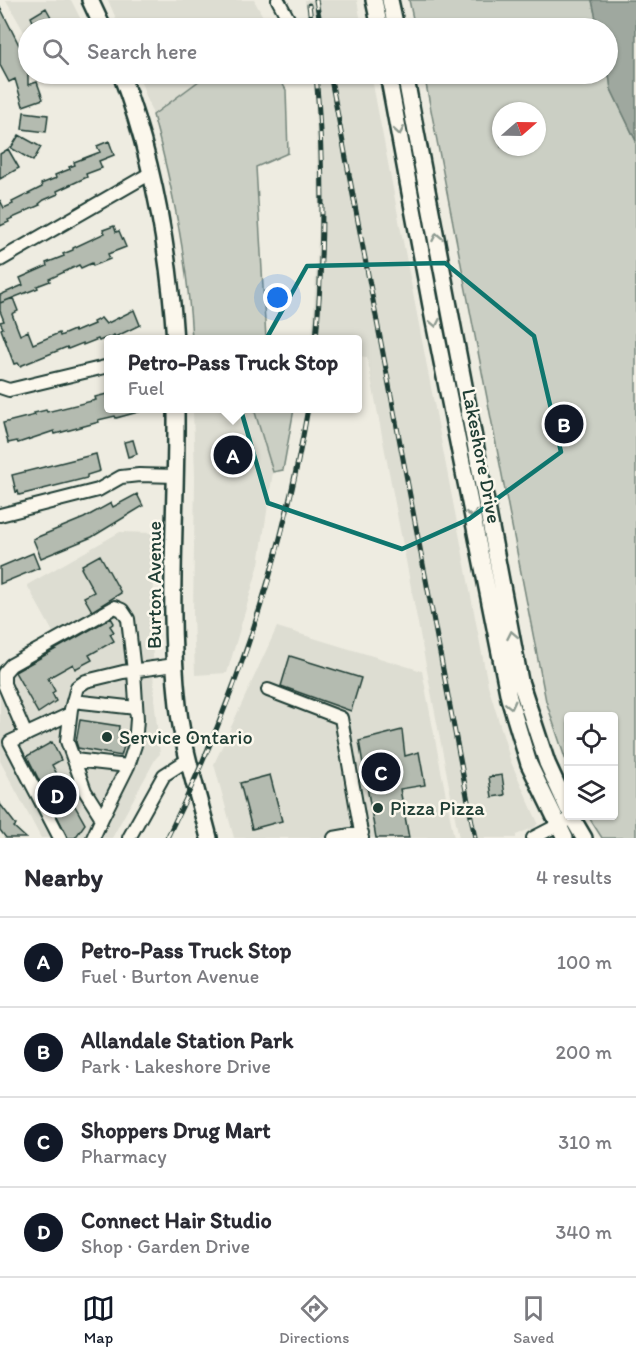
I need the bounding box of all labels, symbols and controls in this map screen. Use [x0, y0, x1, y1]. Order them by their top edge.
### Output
search box [18, 18, 618, 84]
icon: search [39, 35, 72, 68]
text: Search here [87, 38, 197, 65]
north arrow [492, 102, 546, 156]
one-way arrow [393, 126, 405, 136]
one-way arrow [431, 232, 444, 242]
your location [263, 283, 292, 312]
one-way arrow [428, 317, 441, 327]
popup [104, 335, 362, 413]
text: Petro-Pass Truck Stop [128, 349, 338, 376]
text: Fuel [128, 376, 164, 400]
street label: Lakeshore Drive [457, 387, 507, 525]
pin: B [544, 402, 584, 446]
pin: A [214, 432, 252, 478]
one-way arrow [465, 509, 478, 519]
street label: Burton Avenue [142, 521, 166, 649]
one-way arrow [506, 630, 519, 640]
one-way arrow [503, 700, 516, 710]
map controls [564, 712, 618, 820]
button: locate [564, 712, 618, 766]
place label: Service Ontario [119, 725, 253, 749]
marker: Service Ontario [100, 730, 114, 744]
pin: C [362, 750, 400, 794]
button: layers [564, 766, 618, 820]
pin: D [38, 772, 76, 818]
place label: Pizza Pizza [390, 796, 485, 820]
marker: Pizza Pizza [371, 801, 385, 815]
text: Nearby [24, 861, 103, 893]
text: 4 results [536, 865, 612, 889]
text: Petro-Pass Truck Stop [81, 937, 291, 964]
text: A [37, 950, 50, 974]
text: 100 m [557, 950, 612, 974]
text: Fuel · Burton Avenue [81, 964, 259, 988]
text: Allandale Station Park [81, 1027, 293, 1054]
text: B [37, 1040, 50, 1064]
text: 200 m [556, 1040, 612, 1064]
text: Park · Lakeshore Drive [81, 1054, 271, 1078]
text: Shoppers Drug Mart [81, 1117, 270, 1144]
text: C [37, 1130, 50, 1154]
text: 310 m [558, 1130, 612, 1154]
text: Pharmacy [81, 1144, 167, 1168]
text: Connect Hair Studio [81, 1207, 272, 1234]
text: D [37, 1220, 50, 1244]
text: 340 m [555, 1220, 612, 1244]
text: Shop · Garden Drive [81, 1234, 250, 1258]
tab: Map [82, 1292, 115, 1347]
tab: Directions [279, 1292, 349, 1347]
tab: Saved [513, 1292, 554, 1347]

